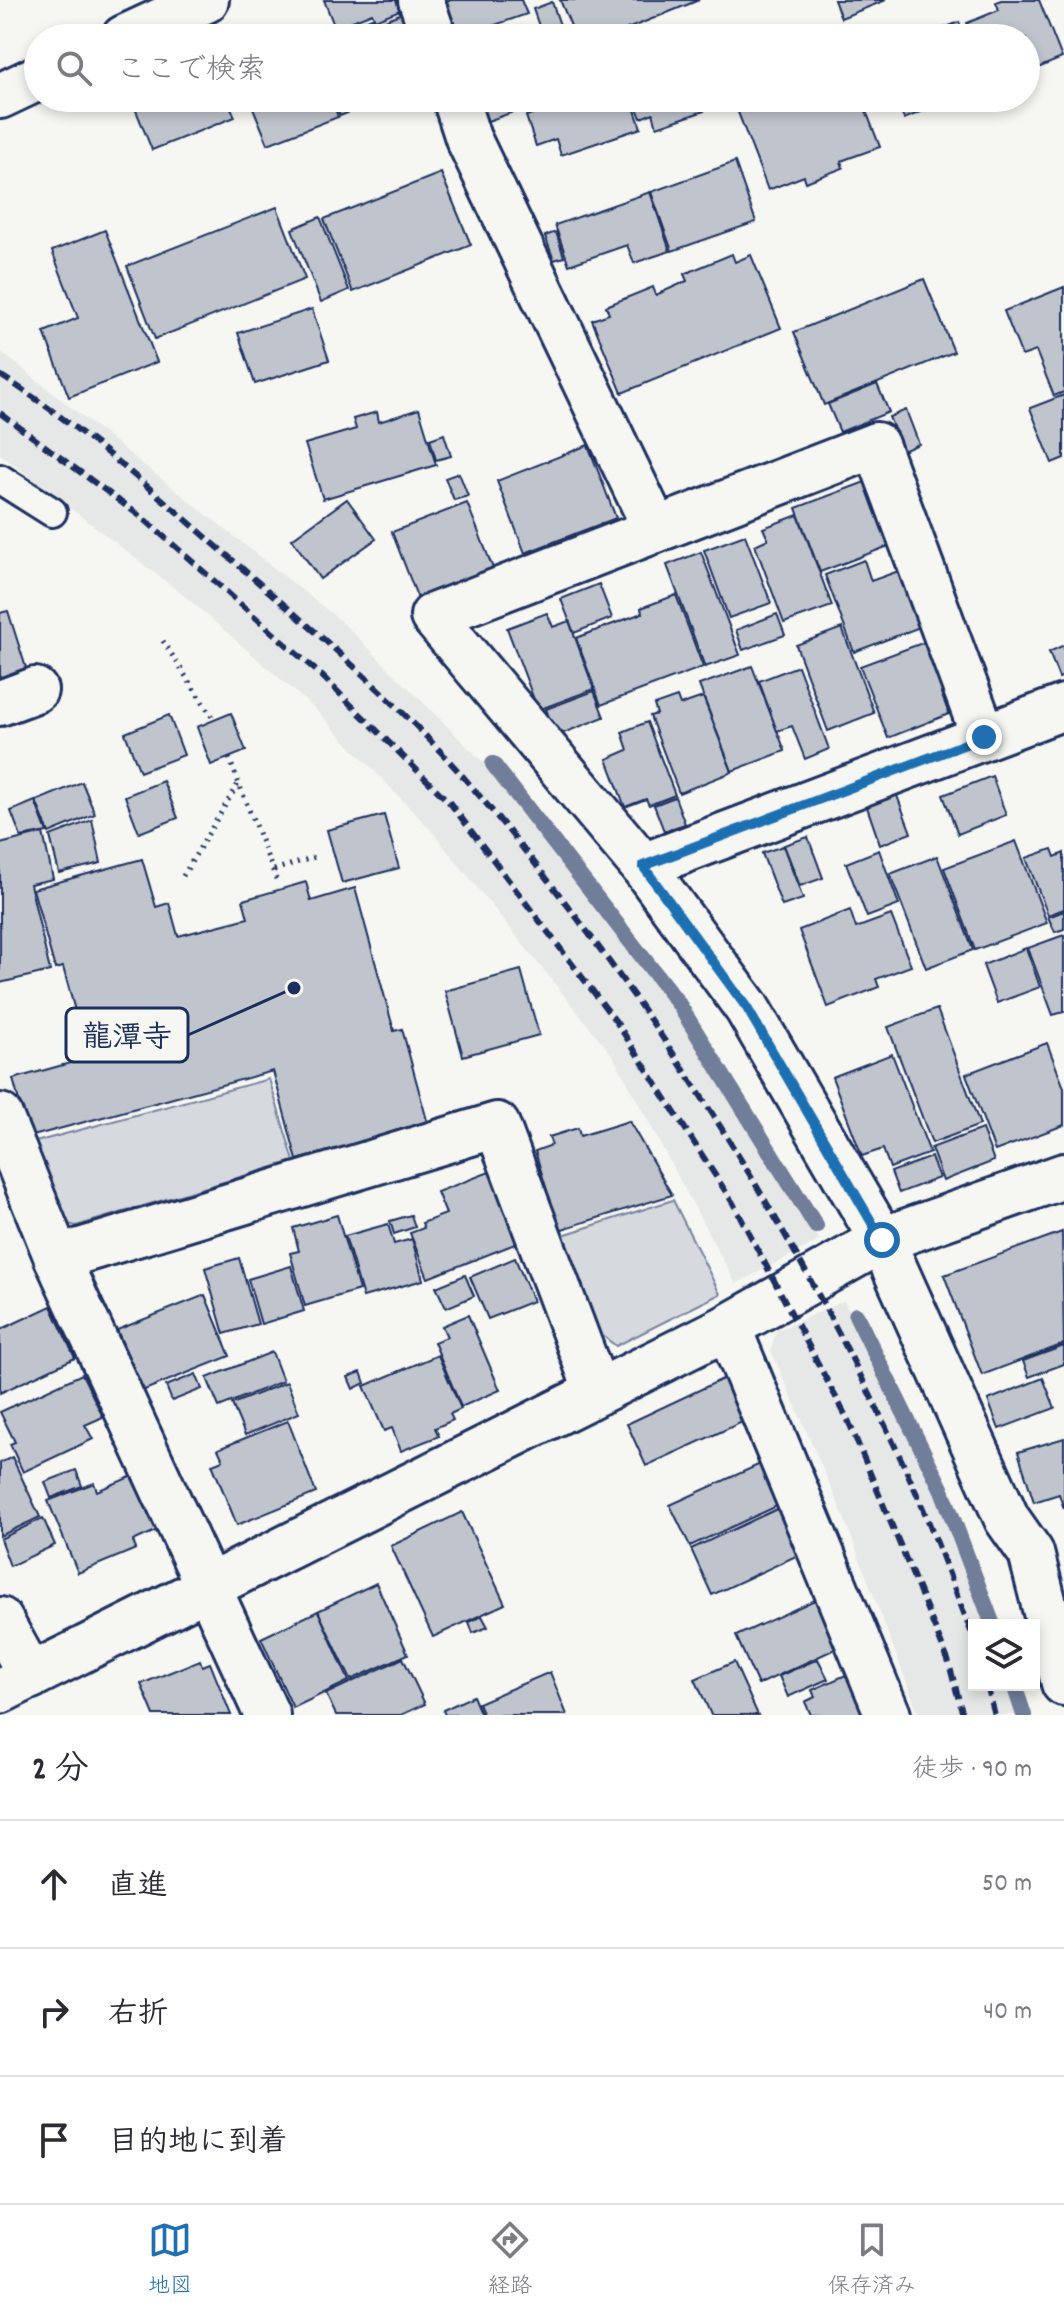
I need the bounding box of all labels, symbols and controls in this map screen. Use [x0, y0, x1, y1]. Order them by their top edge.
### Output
search box [24, 24, 1040, 112]
icon: search [52, 46, 96, 90]
text: ここで検索 [116, 51, 266, 94]
route end [966, 719, 1002, 755]
callout: 龍潭寺 [66, 1008, 188, 1062]
text: 龍潭寺 [82, 1019, 172, 1062]
route start [864, 1222, 900, 1258]
map controls [968, 1619, 1040, 1691]
button: layers [968, 1619, 1040, 1691]
text: 2 分 [32, 1747, 89, 1796]
text: 徒歩 · 90 m [912, 1752, 1032, 1789]
icon: ahead [32, 1862, 76, 1906]
text: 50 m [982, 1866, 1032, 1903]
text: 直進 [108, 1867, 168, 1910]
icon: right [32, 1990, 76, 2034]
text: 40 m [983, 1994, 1032, 2031]
text: 右折 [108, 1995, 168, 2038]
icon: arrive [32, 2118, 76, 2162]
text: 目的地に到着 [108, 2123, 288, 2166]
tab: 地図 [148, 2218, 192, 2303]
tab: 経路 [488, 2218, 532, 2303]
tab: 保存済み [828, 2218, 916, 2303]

